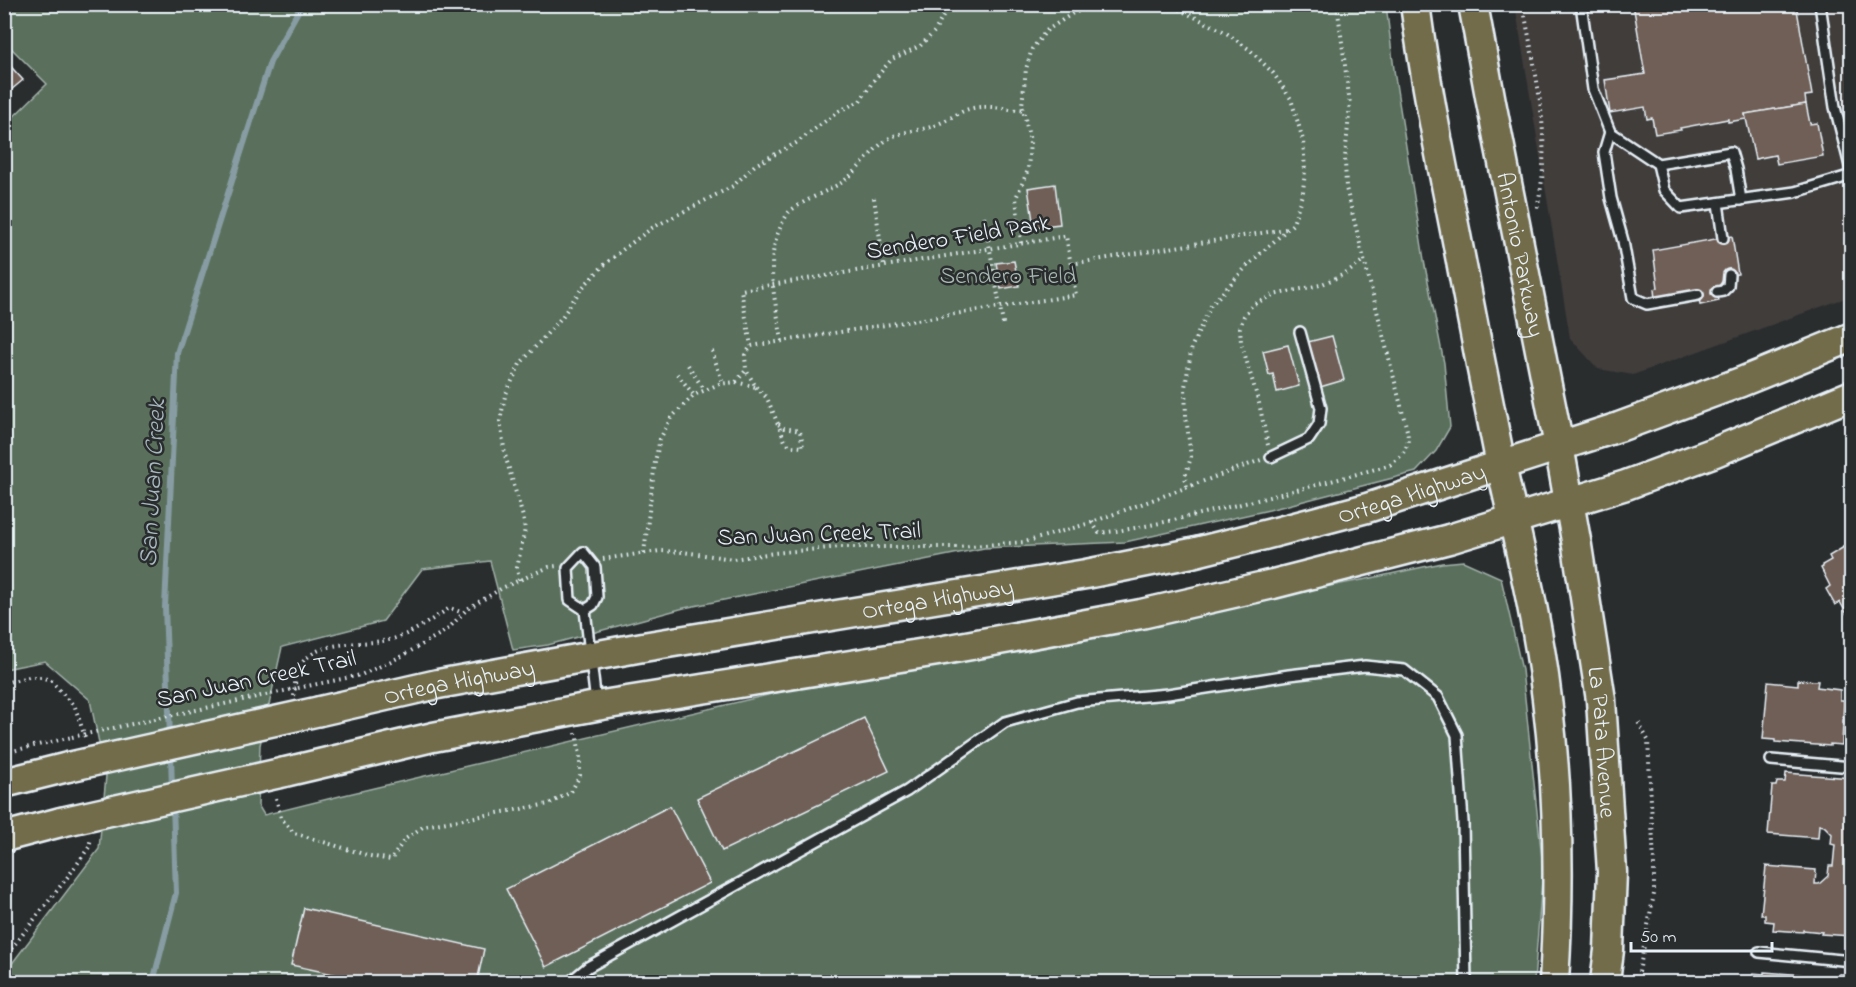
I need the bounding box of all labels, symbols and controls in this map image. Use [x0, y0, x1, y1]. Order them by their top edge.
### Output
street label: Antonio Parkway [1485, 169, 1552, 341]
street label: Sendero Field Park [864, 207, 1053, 270]
park label: Sendero Field [940, 260, 1077, 295]
water label: San Juan Creek [131, 397, 177, 568]
street label: Ortega Highway [1334, 456, 1491, 535]
street label: San Juan Creek Trail [717, 514, 921, 557]
street label: Ortega Highway [860, 571, 1017, 631]
street label: San Juan Creek Trail [153, 642, 360, 719]
street label: Ortega Highway [380, 652, 538, 716]
street label: La Pata Avenue [1576, 664, 1624, 820]
scale bar [1631, 915, 1772, 953]
text: 50 m [1640, 925, 1677, 951]

